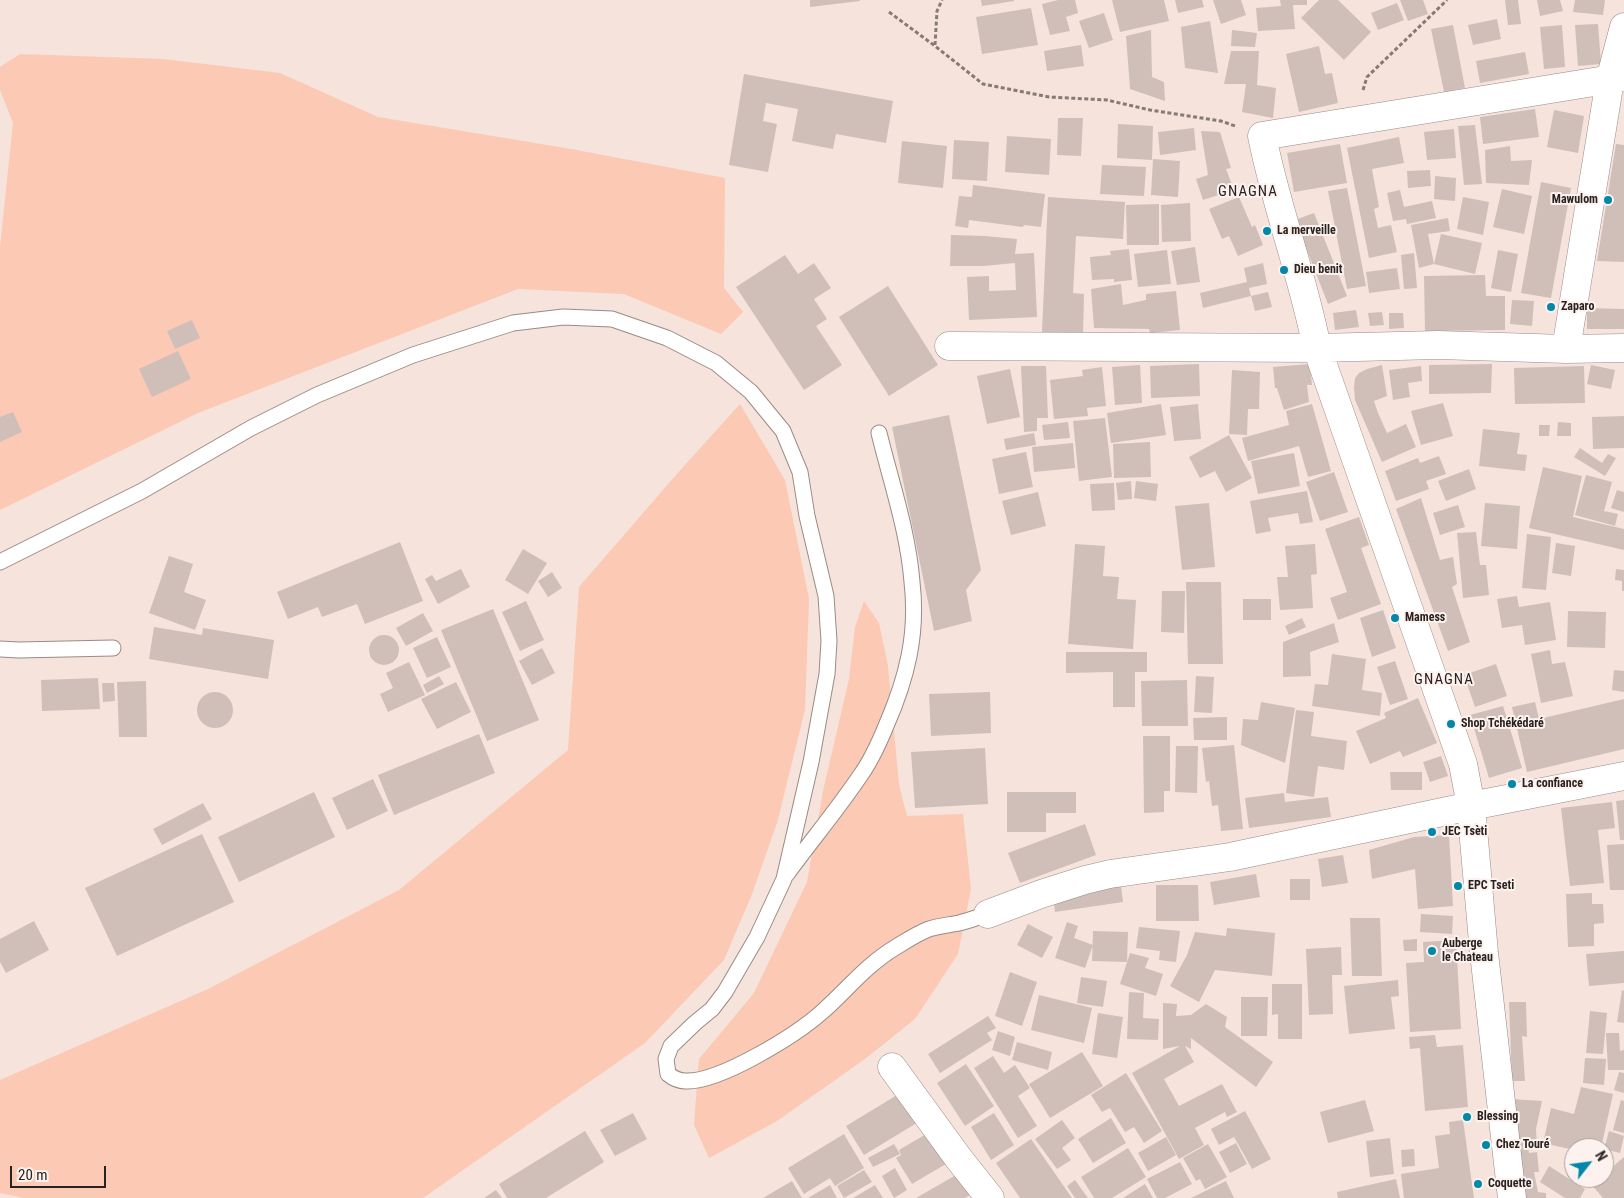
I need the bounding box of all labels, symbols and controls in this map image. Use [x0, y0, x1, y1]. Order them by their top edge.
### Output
district label: GNAGNA [1217, 183, 1279, 201]
place label: Mawulom [1552, 193, 1598, 207]
marker: Mawulom [1602, 194, 1614, 206]
place label: La merveille [1277, 224, 1336, 238]
marker: La merveille [1261, 225, 1273, 237]
place label: Dieu benit [1294, 263, 1343, 277]
marker: Dieu benit [1278, 264, 1290, 276]
place label: Zaparo [1561, 300, 1594, 314]
marker: Zaparo [1545, 301, 1557, 313]
place label: Mamess [1405, 611, 1445, 625]
marker: Mamess [1389, 612, 1401, 624]
district label: GNAGNA [1413, 671, 1475, 689]
place label: Shop Tchékédaré [1461, 717, 1544, 731]
marker: Shop Tchékédaré [1445, 718, 1457, 730]
place label: La confiance [1522, 777, 1583, 791]
marker: La confiance [1506, 778, 1518, 790]
place label: JEC Tsèti [1442, 825, 1487, 839]
marker: JEC Tsèti [1426, 826, 1438, 838]
place label: EPC Tseti [1468, 879, 1514, 893]
marker: EPC Tseti [1452, 880, 1464, 892]
place label: Auberge le Chateau [1442, 937, 1493, 965]
marker: Auberge le Chateau [1426, 945, 1438, 957]
place label: Blessing [1477, 1110, 1518, 1124]
marker: Blessing [1461, 1111, 1473, 1123]
place label: Chez Touré [1496, 1138, 1549, 1152]
north arrow [1564, 1138, 1614, 1188]
marker: Chez Touré [1480, 1139, 1492, 1151]
text: N [1592, 1148, 1610, 1164]
scale bar [12, 1156, 109, 1188]
text: 20 m [18, 1166, 48, 1184]
place label: Coquette [1488, 1177, 1532, 1191]
marker: Coquette [1472, 1178, 1484, 1190]

